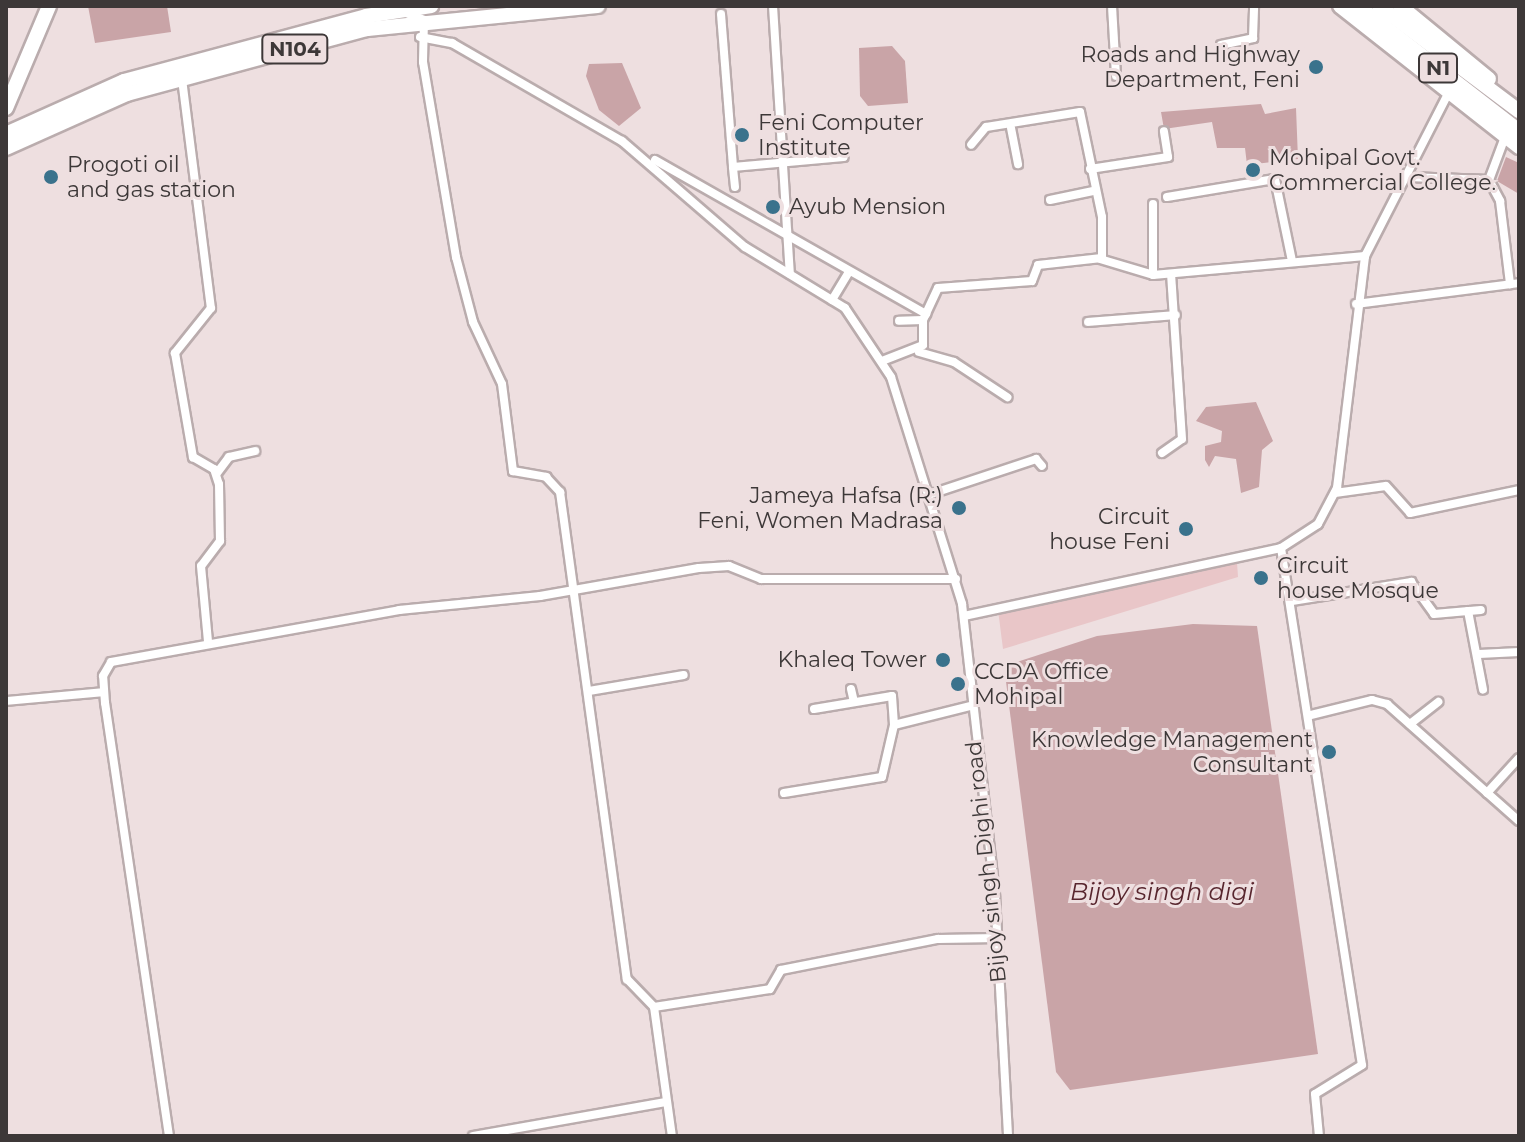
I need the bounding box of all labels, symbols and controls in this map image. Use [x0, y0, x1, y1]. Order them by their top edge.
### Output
road number: N104 [261, 33, 329, 65]
place label: Roads and Highway Department, Feni [1081, 41, 1300, 92]
road number: N1 [1418, 52, 1458, 84]
marker: Roads and Highway Department, Feni [1307, 58, 1325, 76]
place label: Feni Computer Institute [758, 109, 924, 160]
marker: Feni Computer Institute [733, 126, 751, 144]
place label: Mohipal Govt. Commercial College. [1269, 144, 1496, 196]
place label: Progoti oil and gas station [67, 151, 236, 202]
marker: Mohipal Govt. Commercial College. [1244, 161, 1262, 179]
marker: Progoti oil and gas station [42, 168, 60, 186]
place label: Ayub Mension [789, 194, 946, 220]
marker: Ayub Mension [764, 198, 782, 216]
place label: Jameya Hafsa (R:) Feni, Women Madrasa [697, 482, 943, 534]
marker: Jameya Hafsa (R:) Feni, Women Madrasa [950, 499, 968, 517]
place label: Circuit house Feni [1049, 503, 1170, 554]
marker: Circuit house Feni [1177, 520, 1195, 538]
place label: Circuit house Mosque [1277, 552, 1439, 604]
marker: Circuit house Mosque [1252, 569, 1270, 587]
place label: Khaleq Tower [778, 647, 927, 673]
marker: Khaleq Tower [934, 651, 952, 669]
place label: CCDA Office Mohipal [974, 658, 1109, 710]
marker: CCDA Office Mohipal [949, 675, 967, 693]
place label: Knowledge Management Consultant [1031, 726, 1313, 778]
street label: Bijoy singh Dighi road [960, 740, 1012, 984]
marker: Knowledge Management Consultant [1320, 743, 1338, 761]
water label: Bijoy singh digi [1070, 878, 1254, 906]

